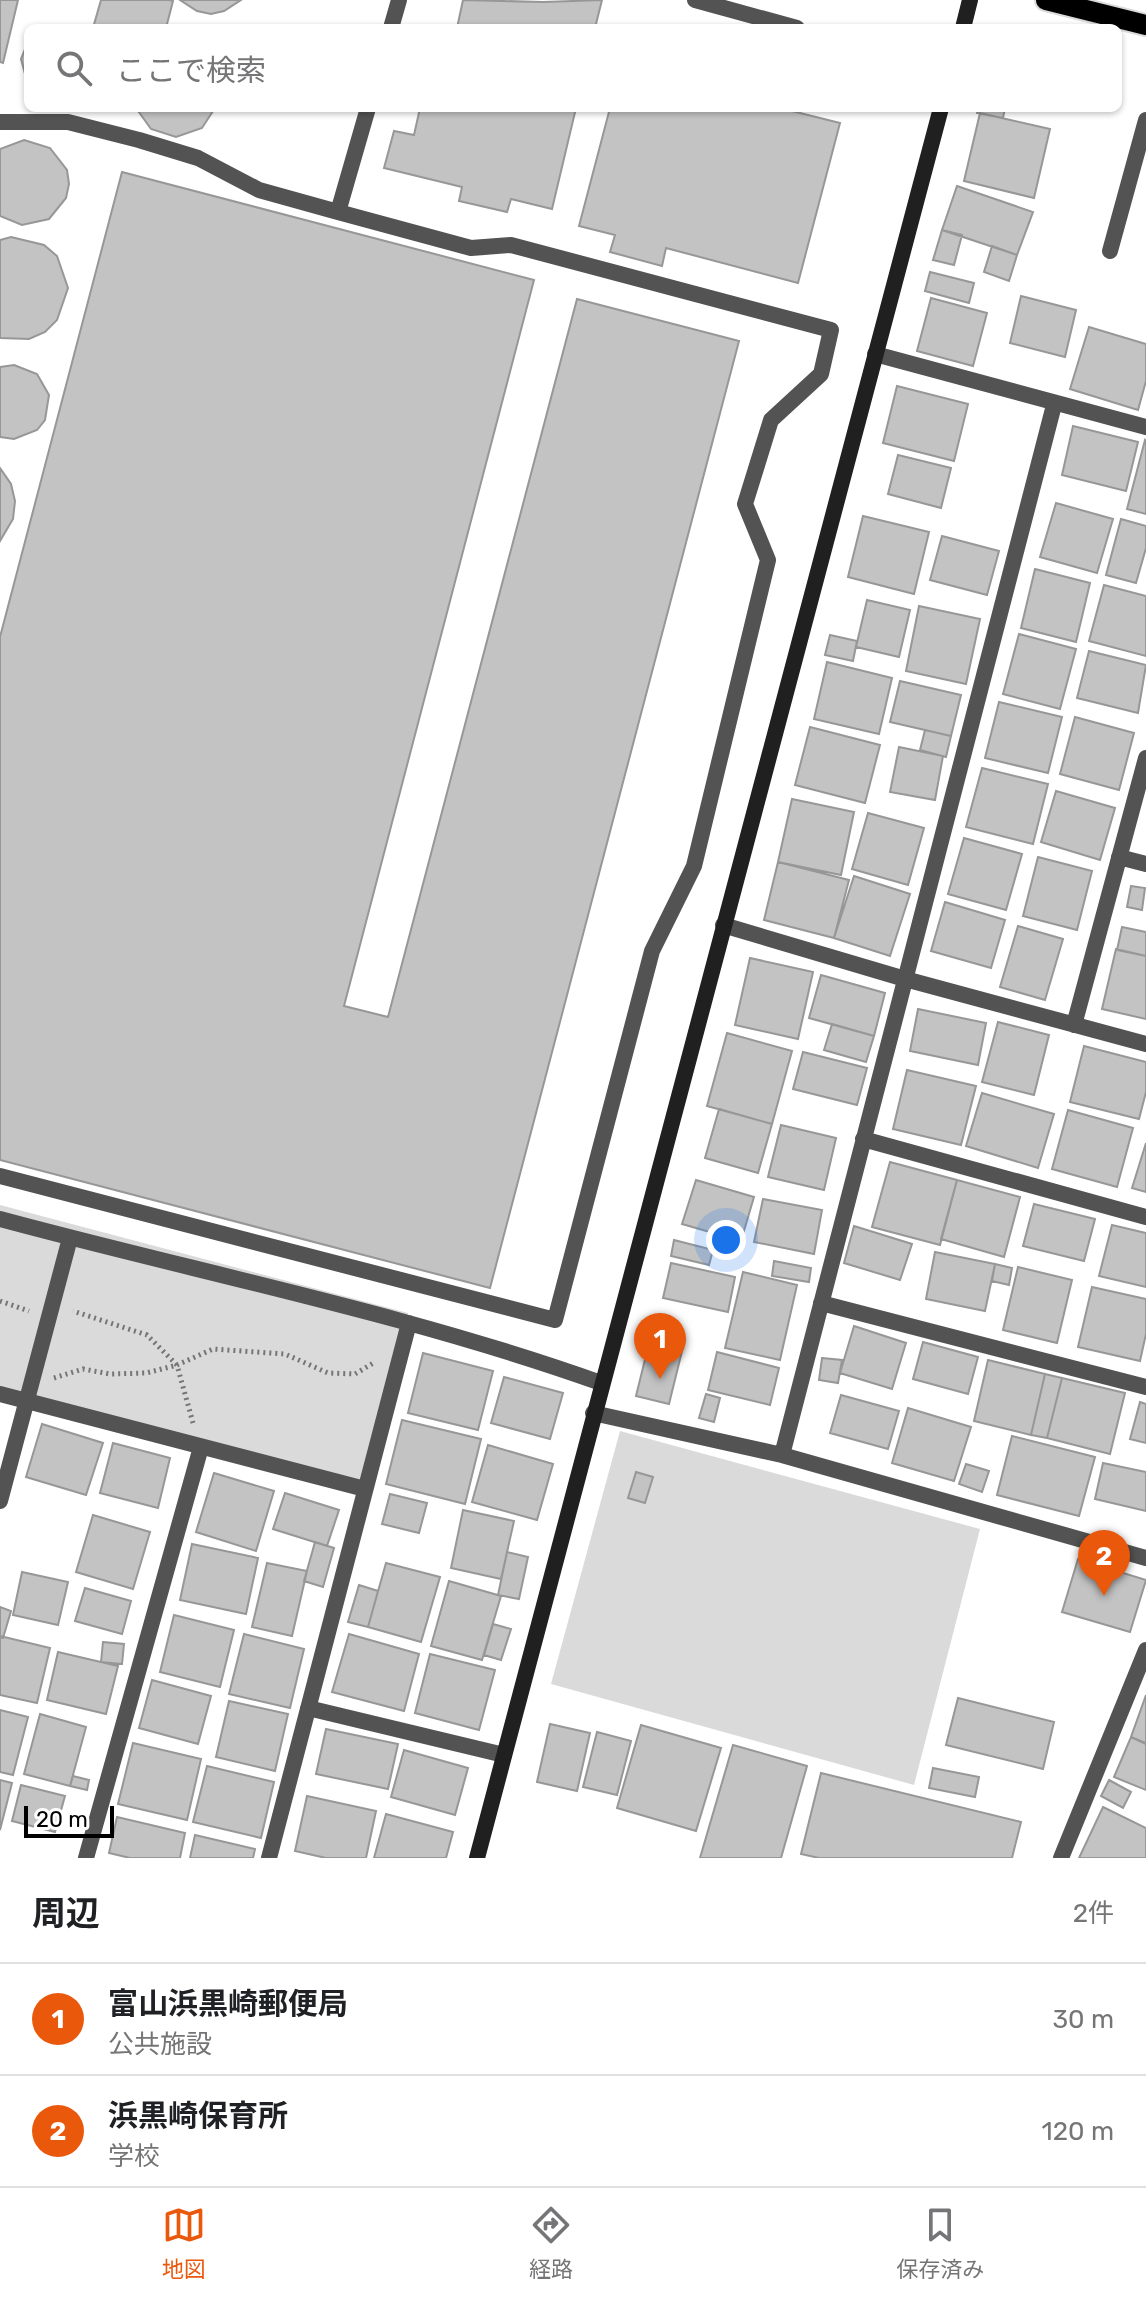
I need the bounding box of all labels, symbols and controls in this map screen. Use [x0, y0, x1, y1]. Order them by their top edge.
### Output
search box [24, 24, 1122, 112]
icon: search [52, 46, 96, 90]
text: ここで検索 [116, 53, 266, 89]
your location [706, 1220, 746, 1260]
pin: 1 [634, 1313, 686, 1379]
pin: 2 [1078, 1530, 1130, 1596]
scale bar [24, 1802, 114, 1838]
text: 20 m [36, 1806, 88, 1833]
text: 周辺 [32, 1893, 100, 1934]
text: 2件 [1073, 1898, 1114, 1929]
text: 富山浜黒崎郵便局 [108, 1986, 348, 2022]
text: 1 [52, 2004, 64, 2035]
text: 30 m [1052, 2004, 1114, 2035]
text: 公共施設 [108, 2029, 212, 2060]
text: 浜黒崎保育所 [108, 2098, 288, 2134]
text: 2 [50, 2116, 66, 2147]
text: 120 m [1042, 2116, 1114, 2147]
text: 学校 [108, 2141, 160, 2172]
tab: 地図 [162, 2203, 206, 2283]
tab: 経路 [529, 2203, 573, 2283]
tab: 保存済み [896, 2203, 984, 2283]

